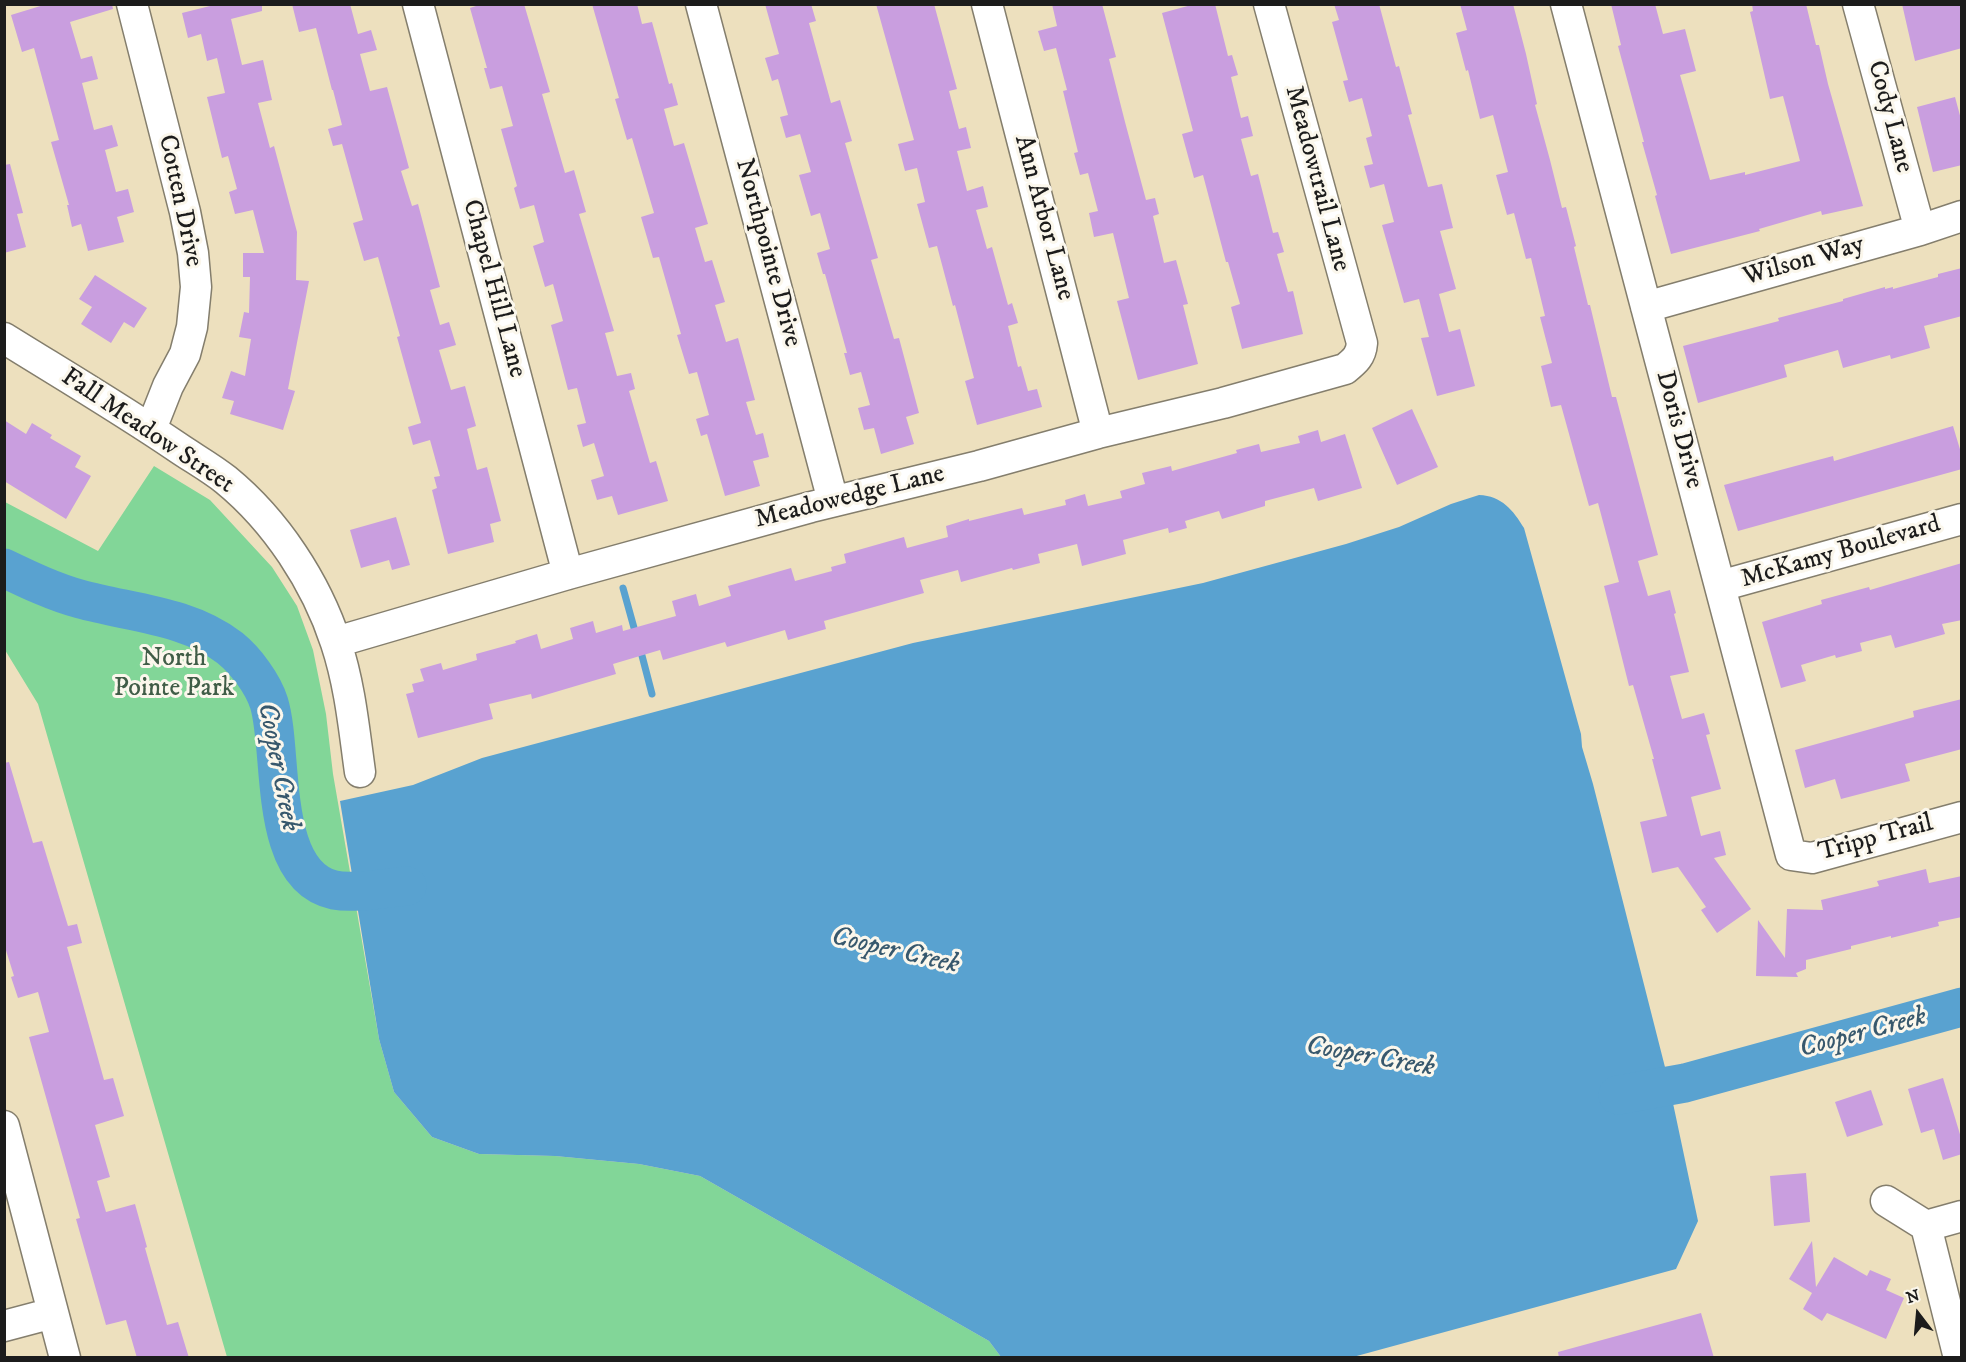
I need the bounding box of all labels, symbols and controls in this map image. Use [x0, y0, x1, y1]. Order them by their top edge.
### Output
street label: Cody Lane [1859, 58, 1919, 176]
street label: Meadowtrail Lane [1276, 83, 1356, 275]
street label: Cotten Drive [150, 132, 208, 270]
street label: Ann Arbor Lane [1006, 132, 1080, 304]
street label: Northpointe Drive [727, 156, 807, 350]
street label: Chapel Hill Lane [454, 197, 532, 381]
street label: Wilson Way [1740, 230, 1868, 294]
street label: Fall Meadow Street [55, 363, 239, 501]
street label: Doris Drive [1647, 368, 1709, 492]
street label: Meadowedge Lane [752, 459, 948, 537]
street label: McKamy Boulevard [1738, 510, 1944, 596]
park label: North Pointe Park [114, 644, 234, 706]
water label: Cooper Creek [249, 700, 305, 834]
street label: Tripp Trail [1815, 809, 1937, 869]
water label: Cooper Creek [828, 922, 962, 982]
water label: Cooper Creek [1796, 1001, 1930, 1067]
water label: Cooper Creek [1303, 1031, 1437, 1085]
north arrow [1888, 1284, 1948, 1344]
text: N [1904, 1285, 1922, 1308]

